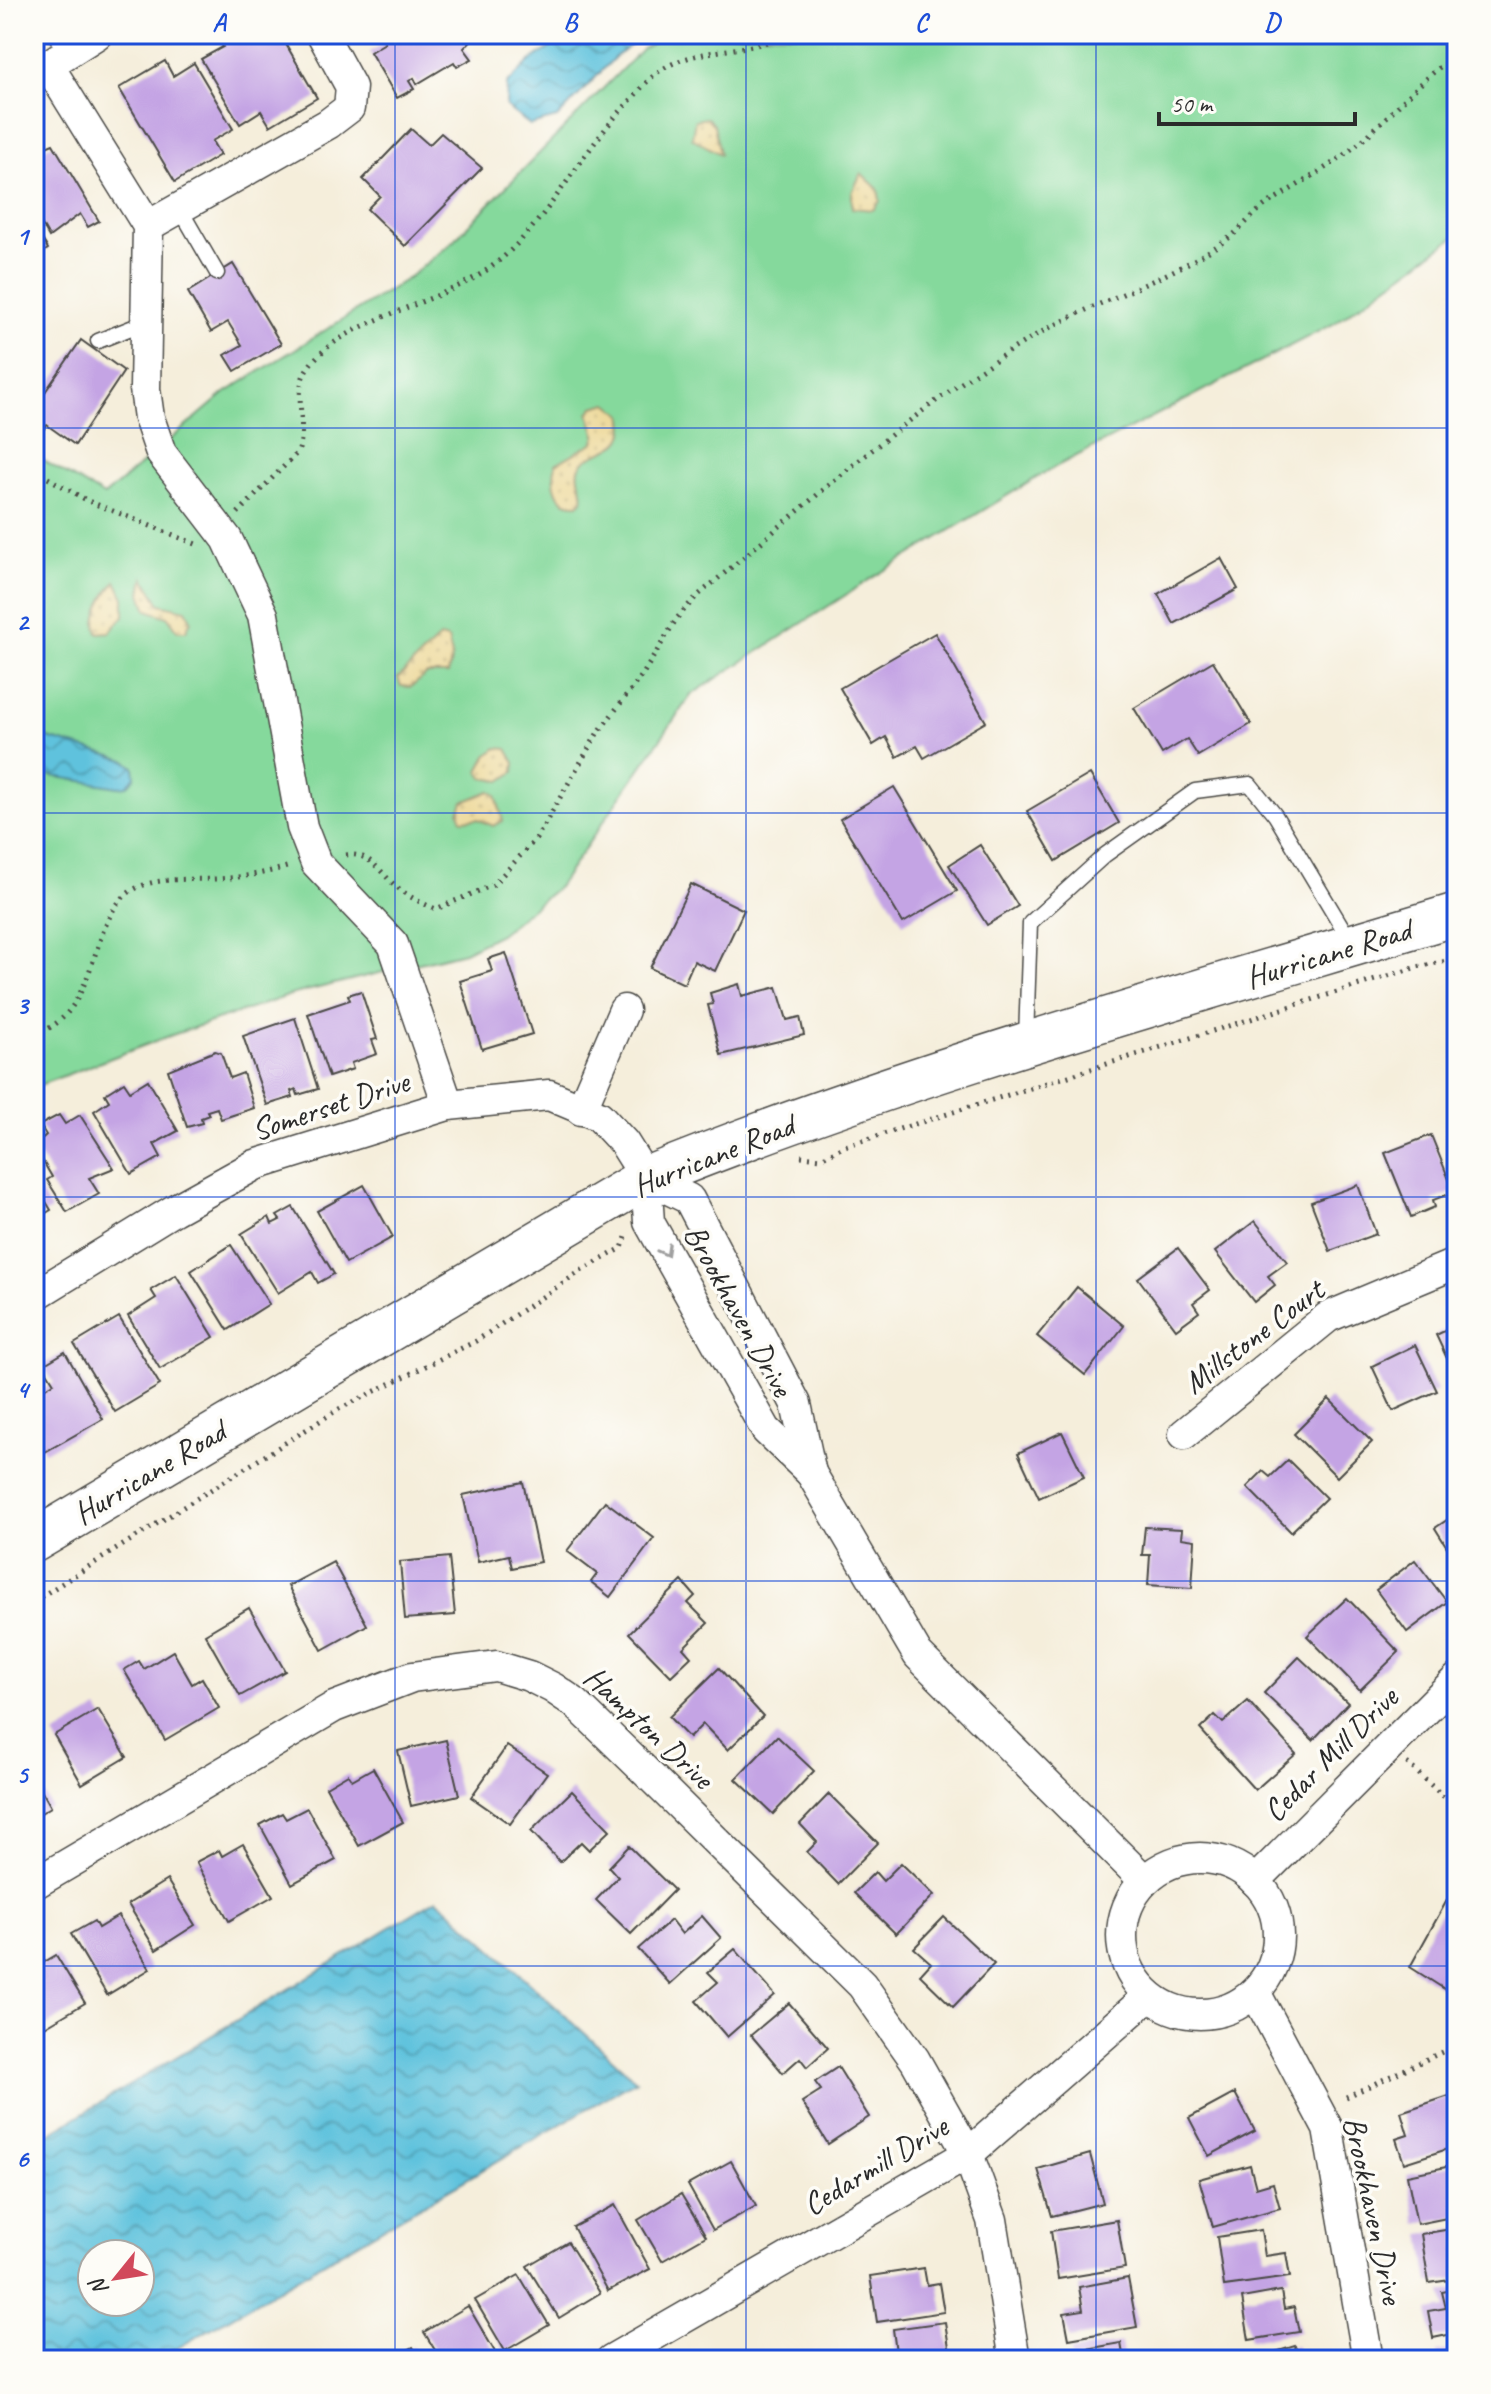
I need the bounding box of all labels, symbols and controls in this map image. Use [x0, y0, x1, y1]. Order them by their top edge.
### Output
text: A [212, 6, 227, 39]
text: B [563, 6, 579, 39]
text: C [915, 6, 931, 39]
text: D [1264, 6, 1282, 39]
scale bar [1159, 76, 1355, 126]
text: 50 m [1171, 89, 1214, 119]
text: 1 [16, 220, 31, 253]
text: 2 [16, 605, 30, 638]
street label: Hurricane Road [1241, 907, 1421, 998]
text: 3 [16, 989, 30, 1022]
street label: Somerset Drive [246, 1060, 416, 1150]
street label: Hurricane Road [627, 1103, 805, 1206]
street label: Brookhaven Drive [675, 1217, 804, 1406]
one-way arrow [655, 1243, 671, 1257]
street label: Millstone Court [1175, 1268, 1335, 1403]
text: 4 [16, 1373, 31, 1406]
street label: Hurricane Road [66, 1408, 237, 1534]
street label: Hampton Drive [575, 1657, 724, 1800]
street label: Cedar Mill Drive [1254, 1676, 1408, 1831]
text: 5 [16, 1758, 30, 1791]
street label: Cedarmill Drive [795, 2105, 958, 2225]
street label: Brookhaven Drive [1334, 2113, 1414, 2310]
text: 6 [16, 2142, 30, 2175]
north arrow [76, 2238, 156, 2318]
text: N [82, 2272, 115, 2300]

